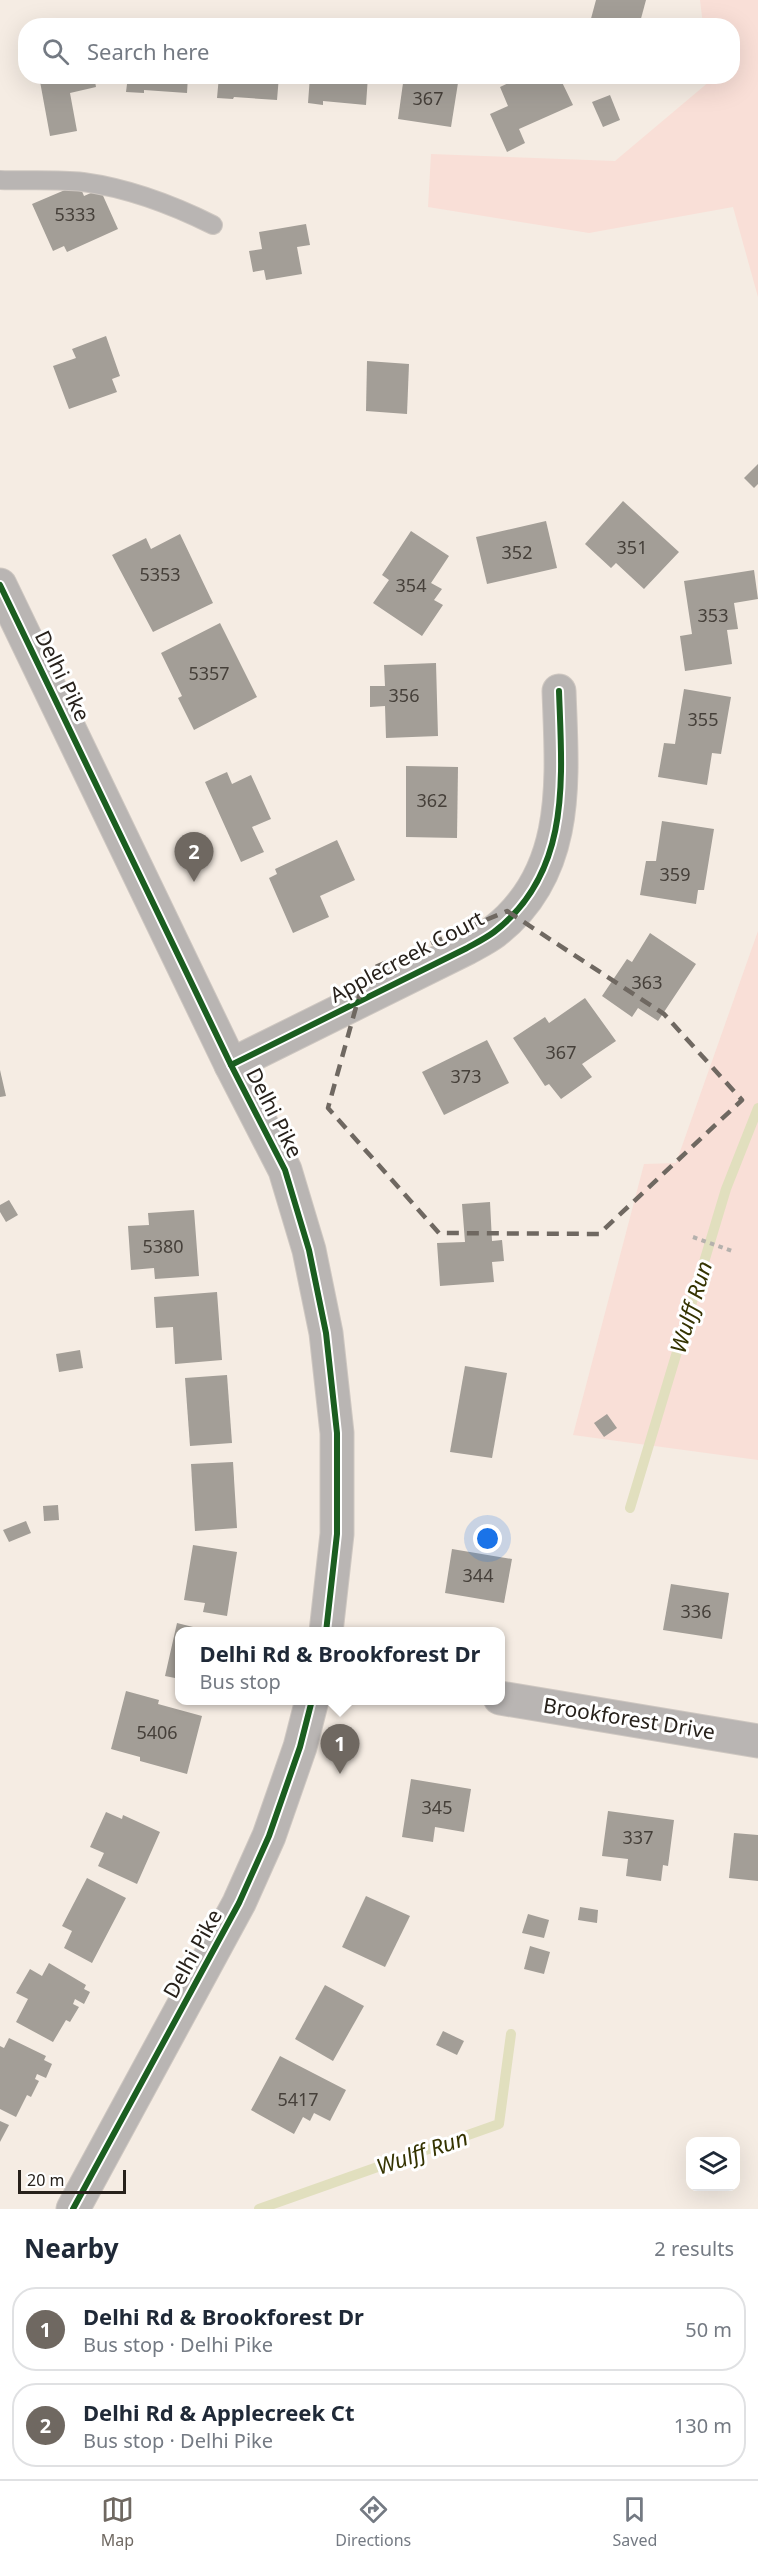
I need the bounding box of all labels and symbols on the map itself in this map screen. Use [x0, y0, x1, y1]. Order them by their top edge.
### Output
house number: 367 [413, 86, 443, 110]
house number: 5333 [54, 202, 96, 226]
house number: 351 [617, 535, 647, 559]
house number: 352 [502, 540, 532, 564]
house number: 5353 [139, 562, 181, 586]
house number: 354 [396, 573, 426, 597]
house number: 353 [698, 603, 728, 627]
street label: Delhi Pike [29, 626, 97, 726]
house number: 5357 [188, 661, 230, 685]
house number: 356 [389, 683, 419, 707]
house number: 355 [688, 707, 718, 731]
house number: 362 [417, 788, 447, 812]
pin: 2 [174, 832, 214, 882]
house number: 359 [660, 862, 690, 886]
street label: Applecreek Court [325, 904, 489, 1008]
house number: 363 [632, 970, 662, 994]
house number: 367 [546, 1040, 576, 1064]
street label: Delhi Pike [240, 1063, 310, 1162]
house number: 373 [451, 1064, 481, 1088]
house number: 5380 [142, 1234, 184, 1258]
water label: Wulff Run [662, 1257, 718, 1356]
your location [473, 1524, 502, 1553]
house number: 344 [463, 1563, 493, 1587]
house number: 336 [681, 1599, 711, 1623]
street label: Brookforest Drive [541, 1691, 717, 1745]
house number: 5406 [136, 1720, 178, 1744]
pin: 1 [320, 1724, 360, 1774]
house number: 345 [422, 1795, 452, 1819]
house number: 337 [623, 1825, 653, 1849]
street label: Delhi Pike [156, 1904, 228, 2003]
house number: 5417 [277, 2087, 319, 2111]
water label: Wulff Run [372, 2121, 471, 2181]
scale bar [18, 2167, 126, 2194]

